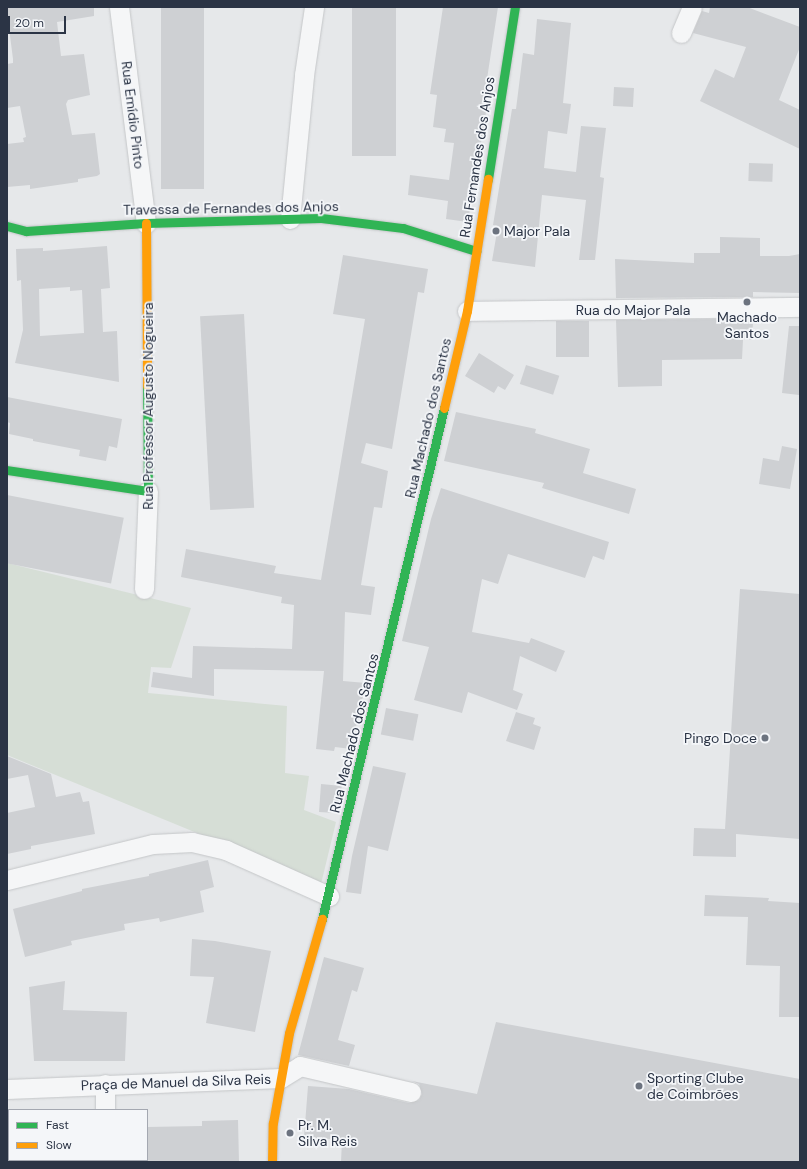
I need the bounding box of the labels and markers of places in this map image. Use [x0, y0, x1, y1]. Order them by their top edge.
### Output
place label: Major Pala [504, 223, 570, 239]
marker: Major Pala [491, 226, 501, 236]
marker: Machado Santos [742, 297, 752, 307]
place label: Machado Santos [717, 309, 777, 342]
place label: Pingo Doce [684, 730, 757, 746]
marker: Pingo Doce [760, 733, 770, 743]
place label: Sporting Clube de Coimbrões [647, 1070, 744, 1102]
marker: Sporting Clube de Coimbrões [634, 1081, 644, 1091]
place label: Pr. M. Silva Reis [298, 1117, 357, 1150]
marker: Pr. M. Silva Reis [285, 1128, 295, 1138]

